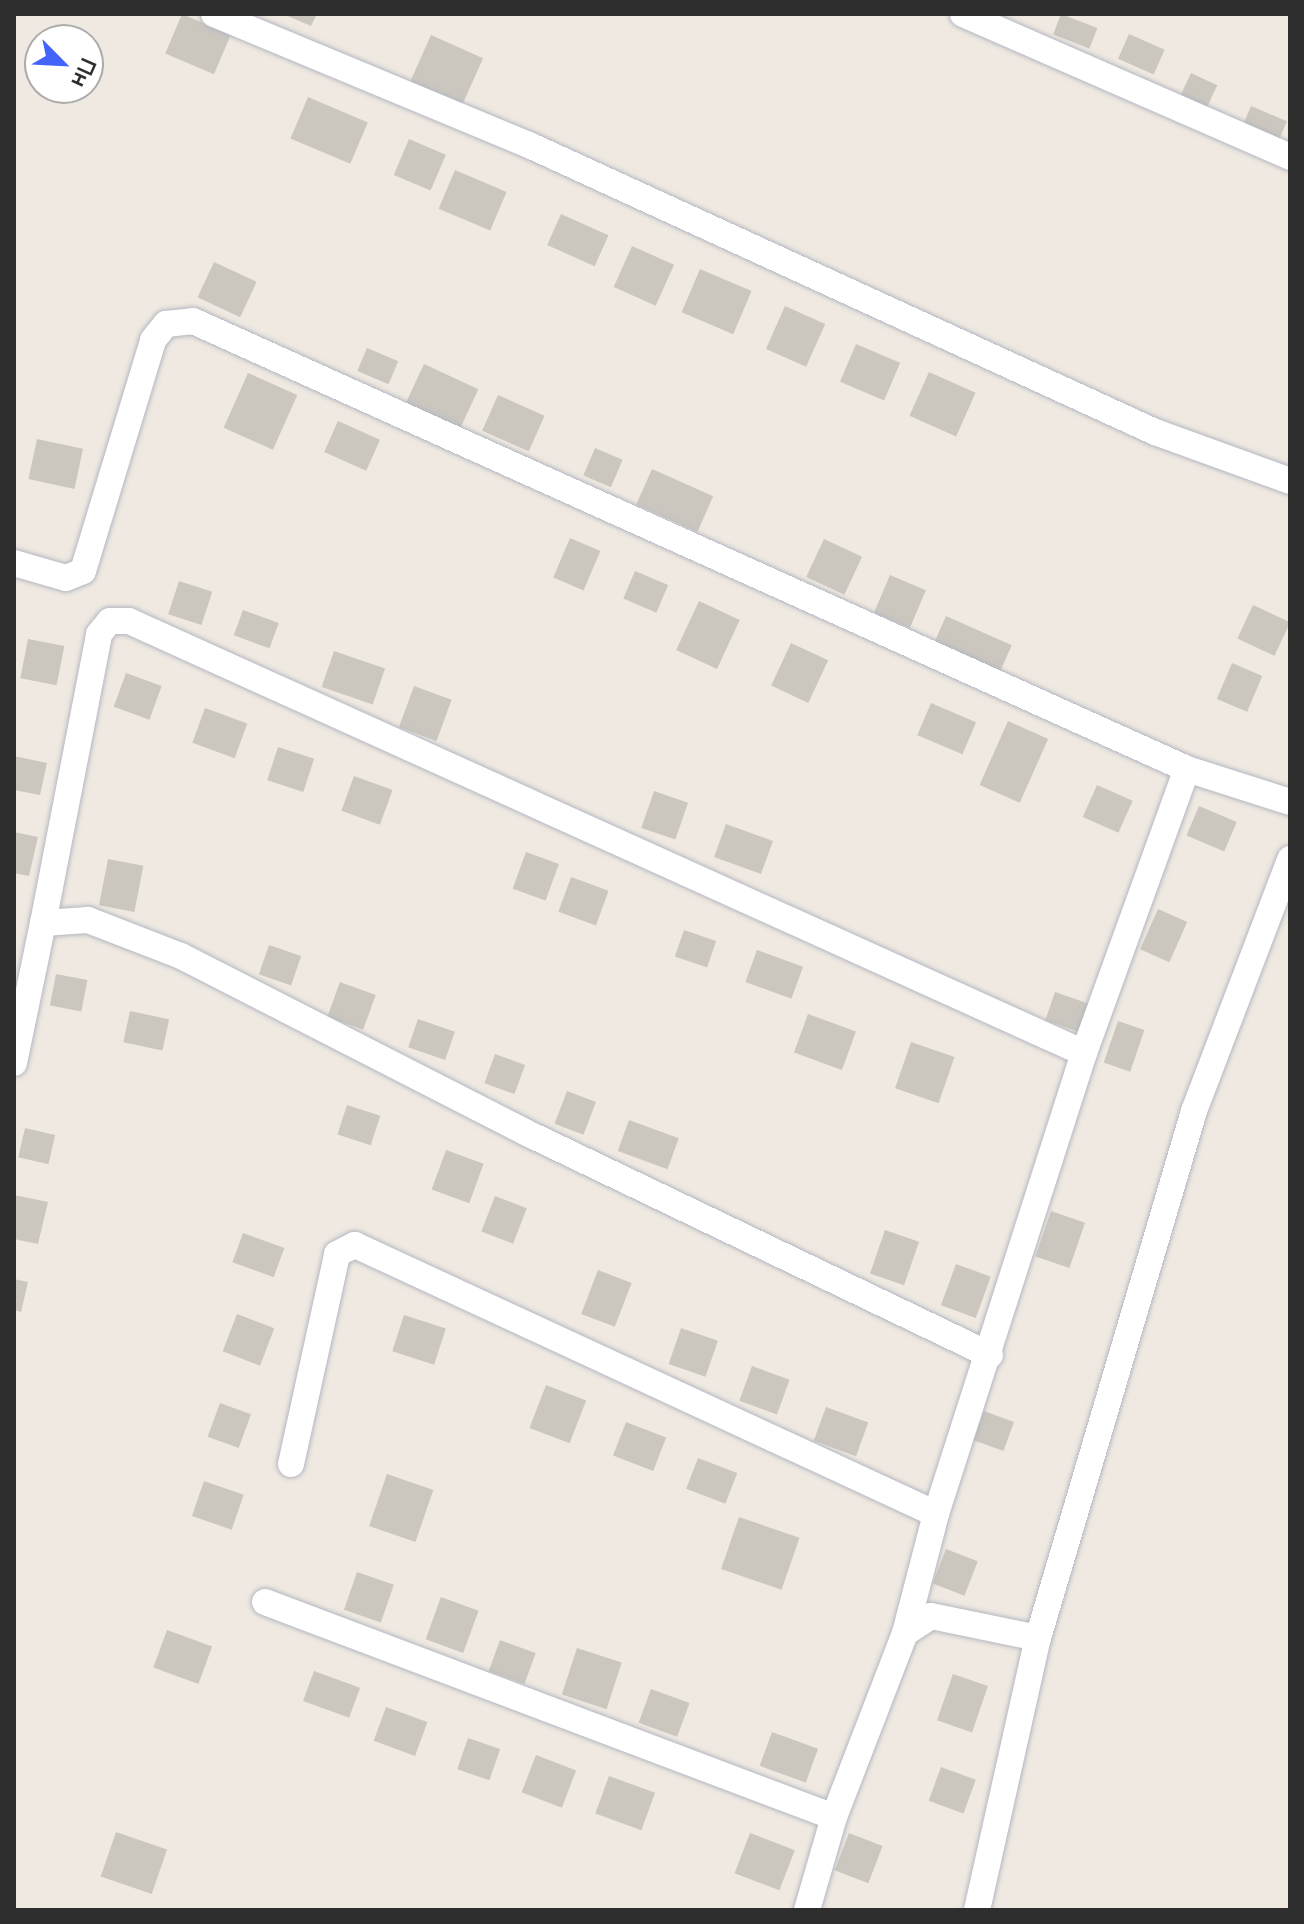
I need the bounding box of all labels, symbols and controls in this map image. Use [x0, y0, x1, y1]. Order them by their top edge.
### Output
north arrow [24, 24, 104, 104]
text: Пн [64, 53, 104, 93]

